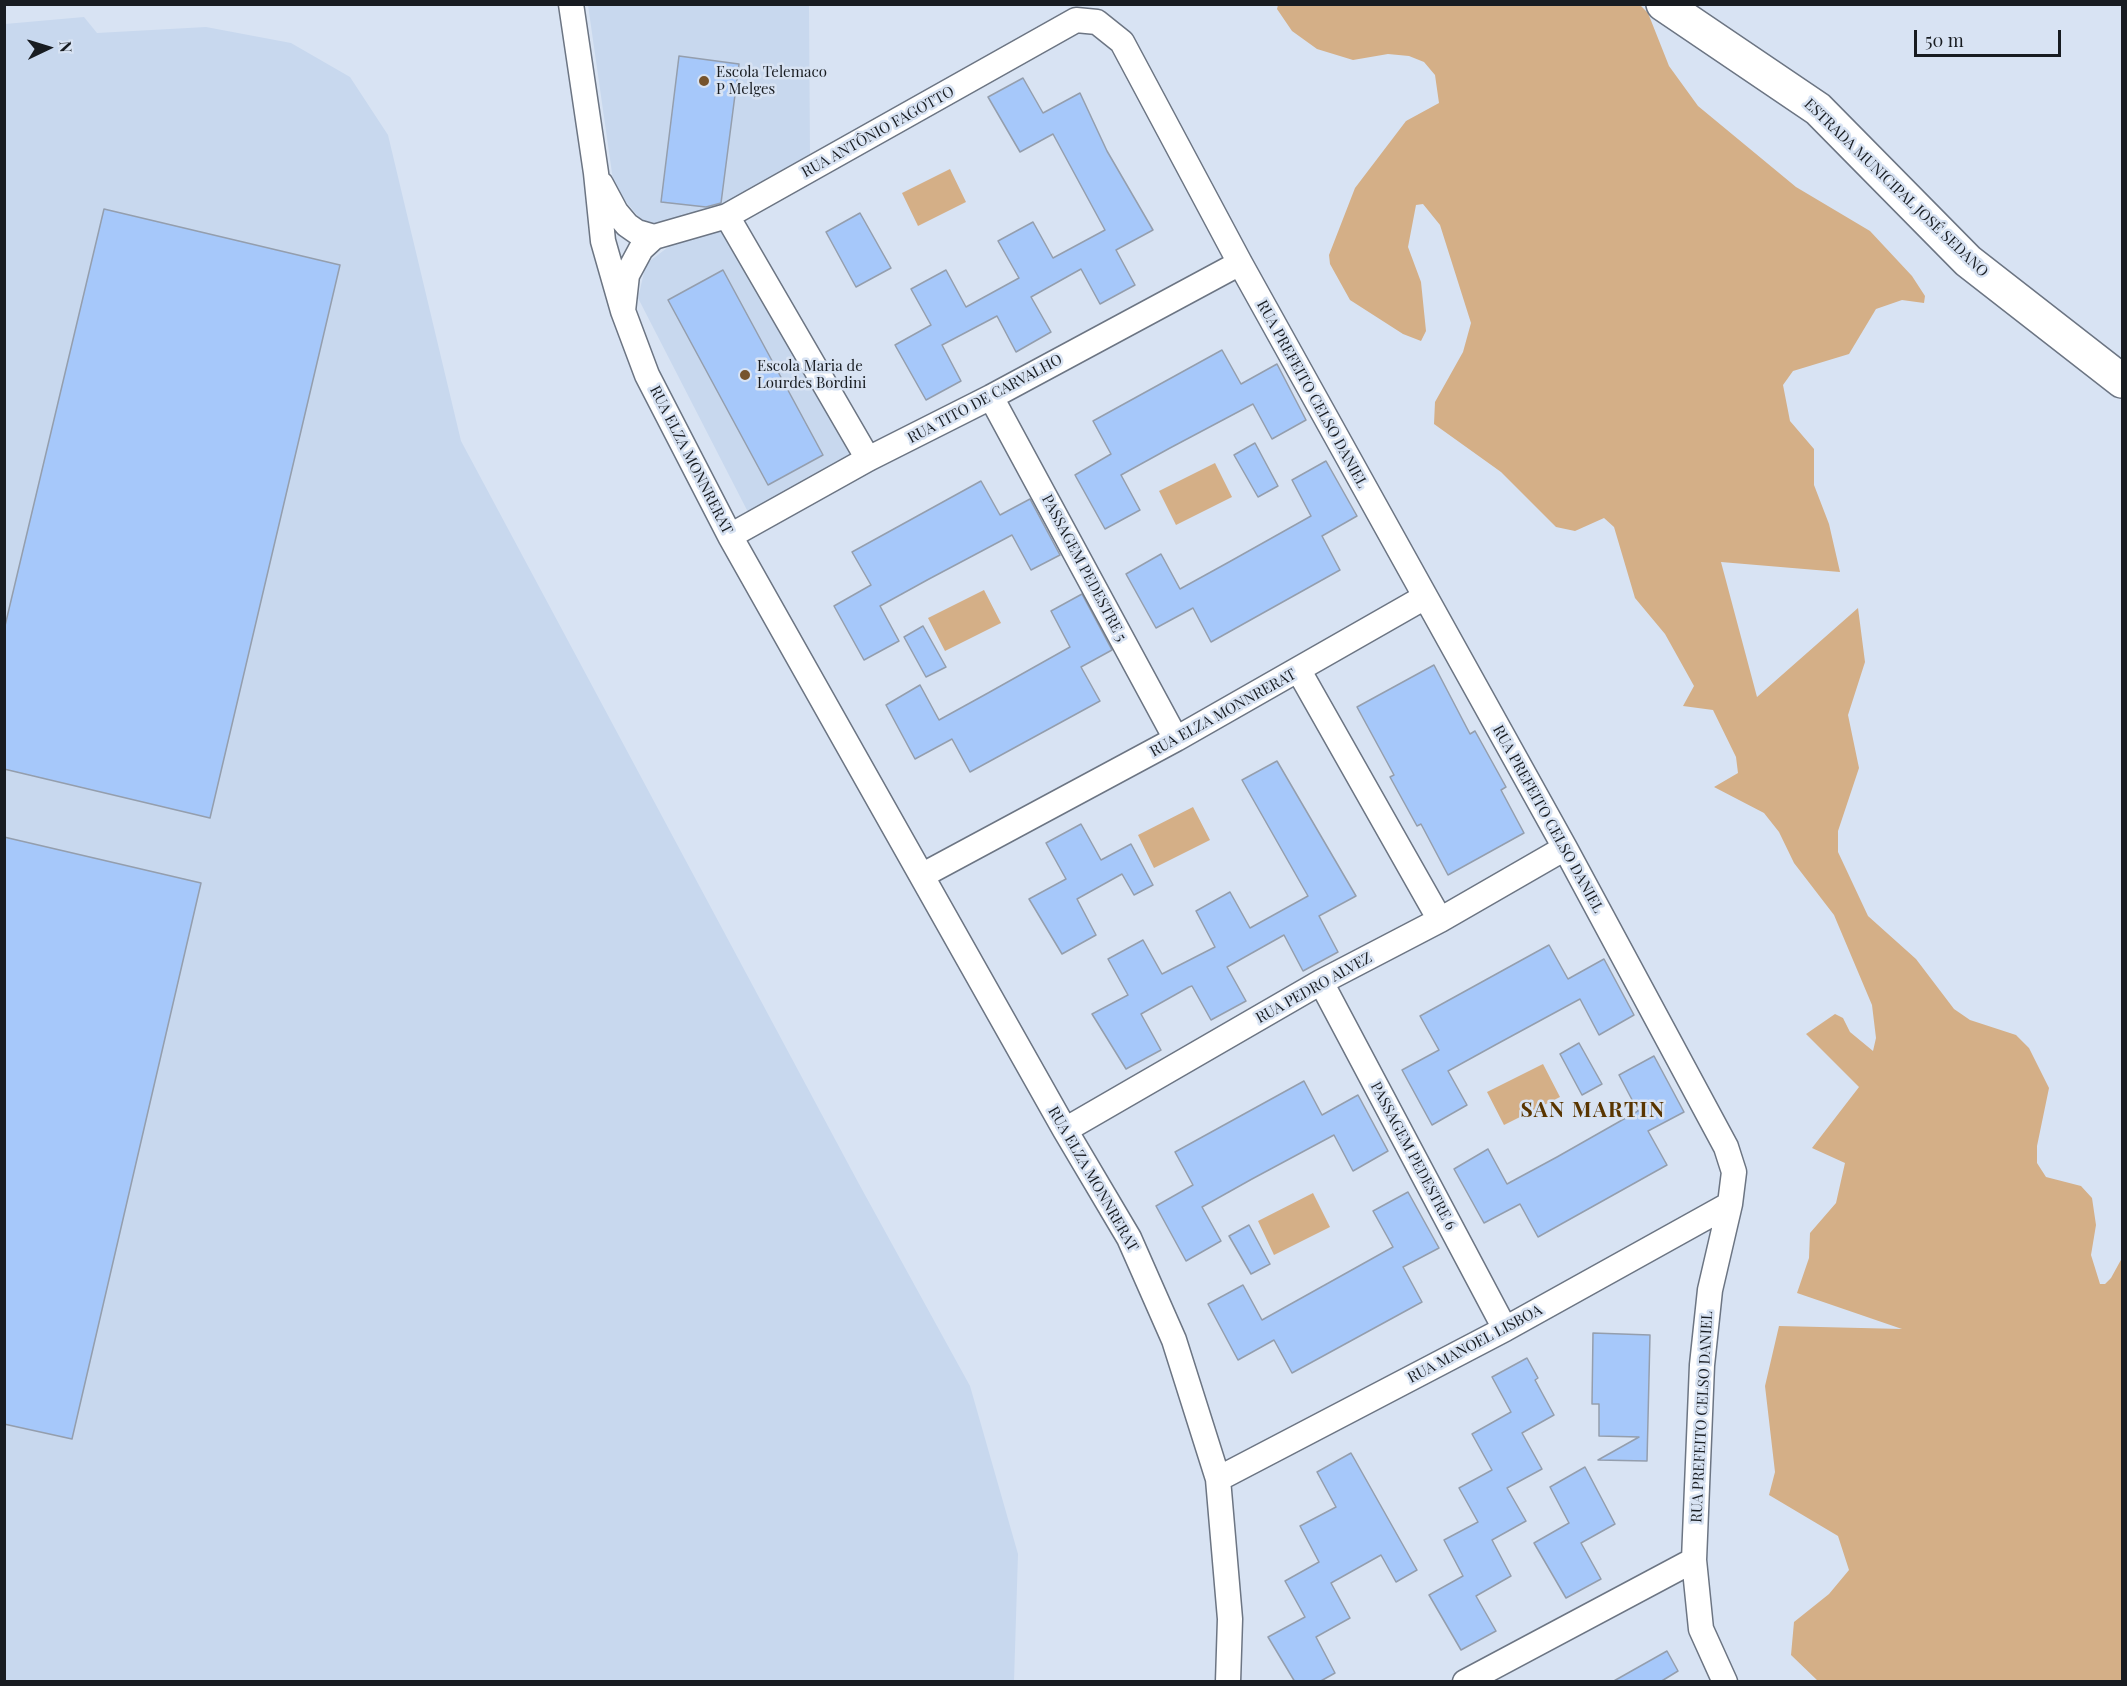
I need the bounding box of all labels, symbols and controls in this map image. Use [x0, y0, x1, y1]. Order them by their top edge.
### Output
north arrow [18, 18, 78, 78]
scale bar [1917, 18, 2064, 56]
text: 50 m [1925, 28, 1964, 52]
text: N [56, 40, 77, 53]
place label: Escola Telemaco P Melges [716, 63, 827, 98]
marker: Escola Telemaco P Melges [697, 74, 711, 88]
street label: RUA ANTÔNIO FAGOTTO [799, 83, 957, 181]
street label: ESTRADA MUNICIPAL JOSÉ SEDANO [1800, 95, 1992, 281]
street label: RUA PREFEITO CELSO DANIEL [1253, 297, 1371, 491]
street label: RUA TITO DE CARVALHO [905, 351, 1065, 447]
place label: Escola Maria de Lourdes Bordini [757, 357, 866, 392]
marker: Escola Maria de Lourdes Bordini [738, 368, 752, 382]
street label: RUA ELZA MONNRERAT [646, 383, 736, 537]
street label: PASSAGEM PEDESTRE 5 [1038, 492, 1130, 644]
street label: RUA ELZA MONNRERAT [1147, 665, 1299, 761]
street label: RUA PREFEITO CELSO DANIEL [1489, 722, 1607, 916]
street label: RUA PEDRO ALVEZ [1253, 949, 1375, 1027]
street label: PASSAGEM PEDESTRE 6 [1366, 1079, 1460, 1233]
district label: SAN MARTIN [1520, 1097, 1666, 1123]
street label: RUA ELZA MONNRERAT [1044, 1103, 1142, 1255]
street label: RUA MANOEL LISBOA [1405, 1301, 1545, 1387]
street label: RUA PREFEITO CELSO DANIEL [1687, 1311, 1717, 1523]

